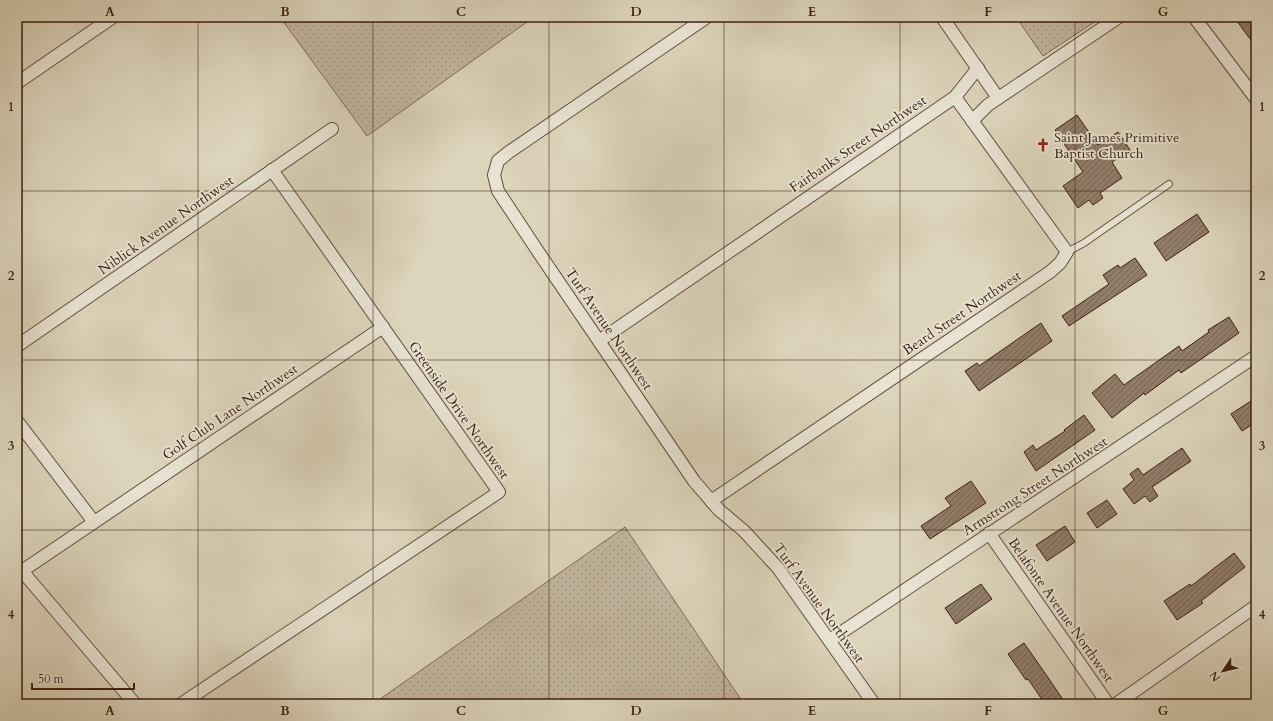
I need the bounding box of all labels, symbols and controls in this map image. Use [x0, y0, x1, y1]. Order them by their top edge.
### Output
text: A [105, 3, 115, 21]
text: B [280, 3, 290, 21]
text: C [456, 3, 466, 21]
text: D [630, 3, 642, 21]
text: E [808, 3, 816, 21]
text: F [984, 3, 992, 21]
text: G [1158, 3, 1169, 21]
street label: Fairbanks Street Northwest [786, 91, 931, 197]
text: 1 [8, 98, 14, 116]
text: 1 [1259, 98, 1265, 116]
place label: Saint James Primitive Baptist Church [1054, 128, 1179, 163]
church icon: Saint James Primitive Baptist Church [1035, 137, 1051, 153]
street label: Niblick Avenue Northwest [95, 171, 238, 279]
street label: Turf Avenue Northwest [561, 264, 657, 394]
street label: Beard Street Northwest [899, 266, 1025, 360]
text: 2 [8, 267, 15, 285]
text: 2 [1259, 267, 1266, 285]
street label: Greenside Drive Northwest [404, 337, 514, 483]
street label: Golf Club Lane Northwest [159, 359, 302, 464]
street label: Armstrong Street Northwest [959, 432, 1112, 540]
text: 3 [8, 437, 15, 455]
text: 3 [1259, 437, 1266, 455]
street label: Belafonte Avenue Northwest [1004, 534, 1119, 687]
street label: Turf Avenue Northwest [769, 539, 869, 667]
text: 4 [8, 606, 15, 624]
text: 4 [1259, 606, 1266, 624]
north arrow [1203, 651, 1243, 691]
scale bar [32, 665, 134, 691]
text: N [1206, 668, 1224, 685]
text: 50 m [38, 671, 65, 687]
text: A [105, 702, 115, 720]
text: B [280, 702, 290, 720]
text: C [456, 702, 466, 720]
text: D [630, 702, 642, 720]
text: E [808, 702, 816, 720]
text: F [984, 702, 992, 720]
text: G [1158, 702, 1169, 720]

